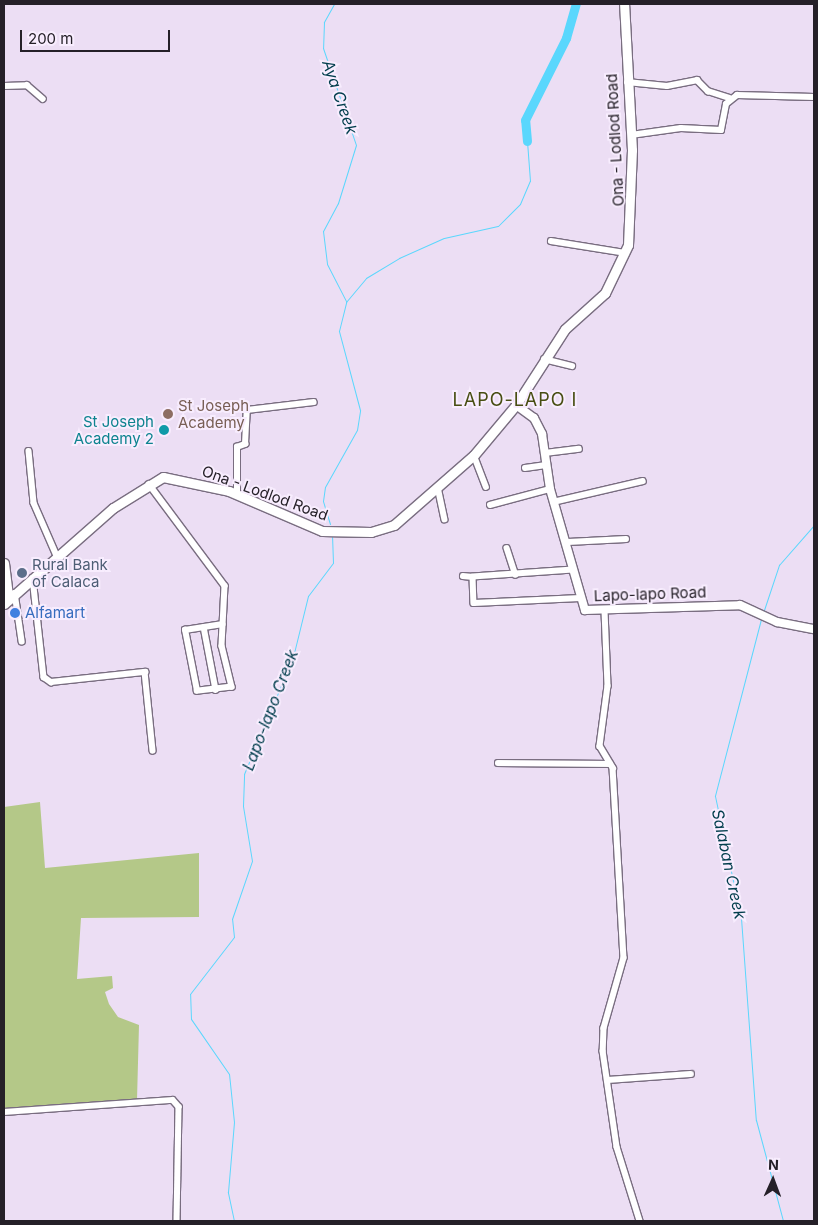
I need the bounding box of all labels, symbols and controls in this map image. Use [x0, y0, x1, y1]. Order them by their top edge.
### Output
scale bar [22, 20, 172, 52]
text: 200 m [28, 29, 73, 48]
water label: Aya Creek [318, 57, 362, 137]
street label: Ona - Lodlod Road [603, 73, 627, 207]
district label: LAPO-LAPO I [451, 389, 579, 411]
place label: St Joseph Academy [178, 396, 249, 431]
marker: St Joseph Academy [162, 408, 174, 420]
place label: St Joseph Academy 2 [74, 412, 154, 447]
marker: St Joseph Academy 2 [158, 424, 170, 436]
street label: Ona - Lodlod Road [199, 462, 331, 524]
place label: Rural Bank of Calaca [32, 555, 108, 590]
marker: Rural Bank of Calaca [16, 567, 28, 579]
street label: Lapo-lapo Road [593, 583, 707, 605]
place label: Alfamart [25, 604, 85, 622]
marker: Alfamart [9, 607, 21, 619]
water label: Lapo-lapo Creek [238, 647, 302, 773]
water label: Salaban Creek [708, 807, 750, 921]
north arrow [748, 1155, 798, 1205]
text: N [768, 1156, 779, 1173]

